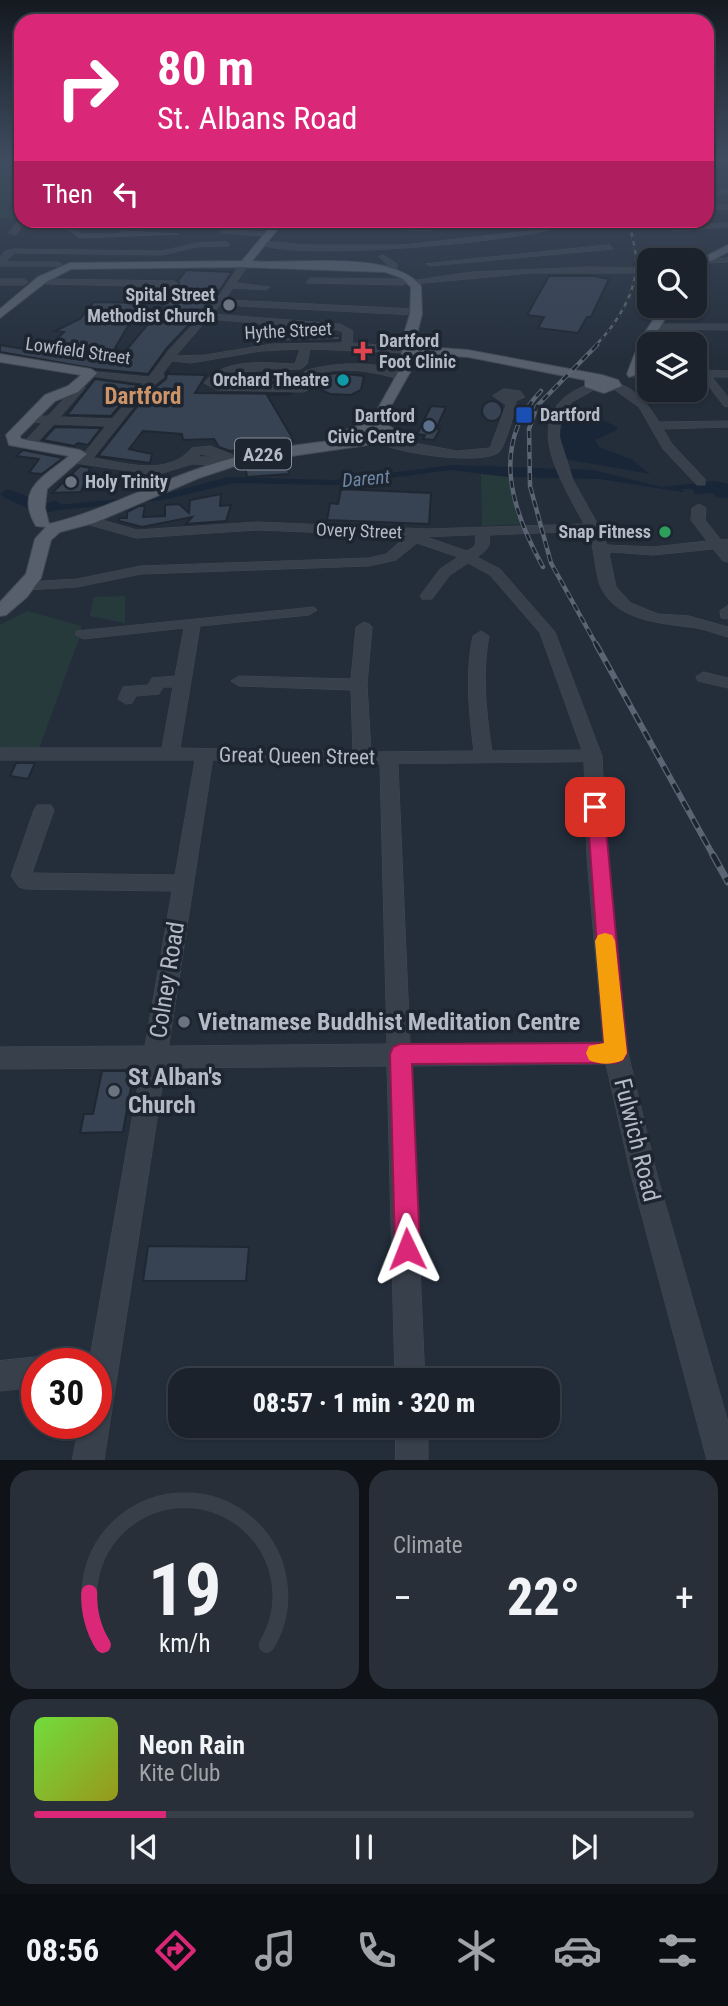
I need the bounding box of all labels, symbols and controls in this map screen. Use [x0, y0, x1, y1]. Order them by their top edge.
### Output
text: 80 m [157, 40, 254, 97]
icon: right [42, 42, 133, 133]
text: St. Albans Road [157, 99, 357, 137]
icon: left [107, 175, 145, 213]
text: Then [42, 179, 93, 209]
map controls [637, 248, 707, 402]
button: search [637, 248, 707, 318]
place label: Spital Street Methodist Church [87, 284, 215, 326]
marker: Spital Street Methodist Church [221, 297, 237, 313]
street label: Hythe Street [244, 318, 332, 343]
place label: Dartford Foot Clinic [379, 330, 456, 372]
button: layers [637, 332, 707, 402]
street label: Lowfield Street [24, 333, 132, 368]
marker: Dartford Foot Clinic [353, 341, 373, 361]
place label: Orchard Theatre [213, 369, 329, 390]
marker: Orchard Theatre [335, 372, 351, 388]
district label: Dartford [105, 383, 181, 410]
place label: Dartford [540, 404, 600, 425]
place label: Dartford Civic Centre [328, 405, 415, 447]
marker: Dartford [514, 405, 534, 425]
marker: Dartford Civic Centre [421, 418, 437, 434]
road number: A226 [235, 438, 291, 470]
water label: Darent [341, 465, 391, 492]
place label: Holy Trinity [85, 471, 168, 492]
marker: Holy Trinity [63, 474, 79, 490]
street label: Overy Street [316, 519, 403, 542]
place label: Snap Fitness [558, 521, 651, 542]
marker: Snap Fitness [657, 524, 673, 540]
street label: Great Queen Street [219, 743, 375, 769]
pin [565, 777, 625, 837]
icon: arrive [576, 788, 614, 826]
street label: Colney Road [144, 920, 190, 1040]
place label: Vietnamese Buddhist Meditation Centre [198, 1008, 580, 1036]
marker: Vietnamese Buddhist Meditation Centre [176, 1014, 192, 1030]
place label: St Alban's Church [128, 1063, 222, 1119]
street label: Fulwich Road [608, 1076, 666, 1204]
marker: St Alban's Church [106, 1083, 122, 1099]
position arrow [370, 1212, 444, 1286]
speed limit sign: 30 [21, 1348, 112, 1439]
text: 08:57 · 1 min · 320 m [253, 1388, 475, 1418]
text: Climate [393, 1532, 463, 1559]
text: 19 [148, 1548, 221, 1634]
text: 22° [507, 1567, 580, 1628]
text: − [393, 1576, 412, 1620]
text: + [675, 1576, 694, 1620]
text: km/h [159, 1629, 210, 1658]
text: Neon Rain [139, 1730, 245, 1760]
text: Kite Club [139, 1760, 220, 1787]
icon: previous [125, 1828, 163, 1866]
icon: pause [345, 1828, 383, 1866]
icon: next [565, 1828, 603, 1866]
icon: directions [151, 1926, 200, 1975]
icon: music [251, 1926, 300, 1975]
icon: phone [352, 1926, 401, 1975]
icon: climate [452, 1926, 501, 1975]
icon: car [553, 1926, 602, 1975]
icon: filters [653, 1926, 702, 1975]
text: 08:56 [26, 1931, 99, 1969]

